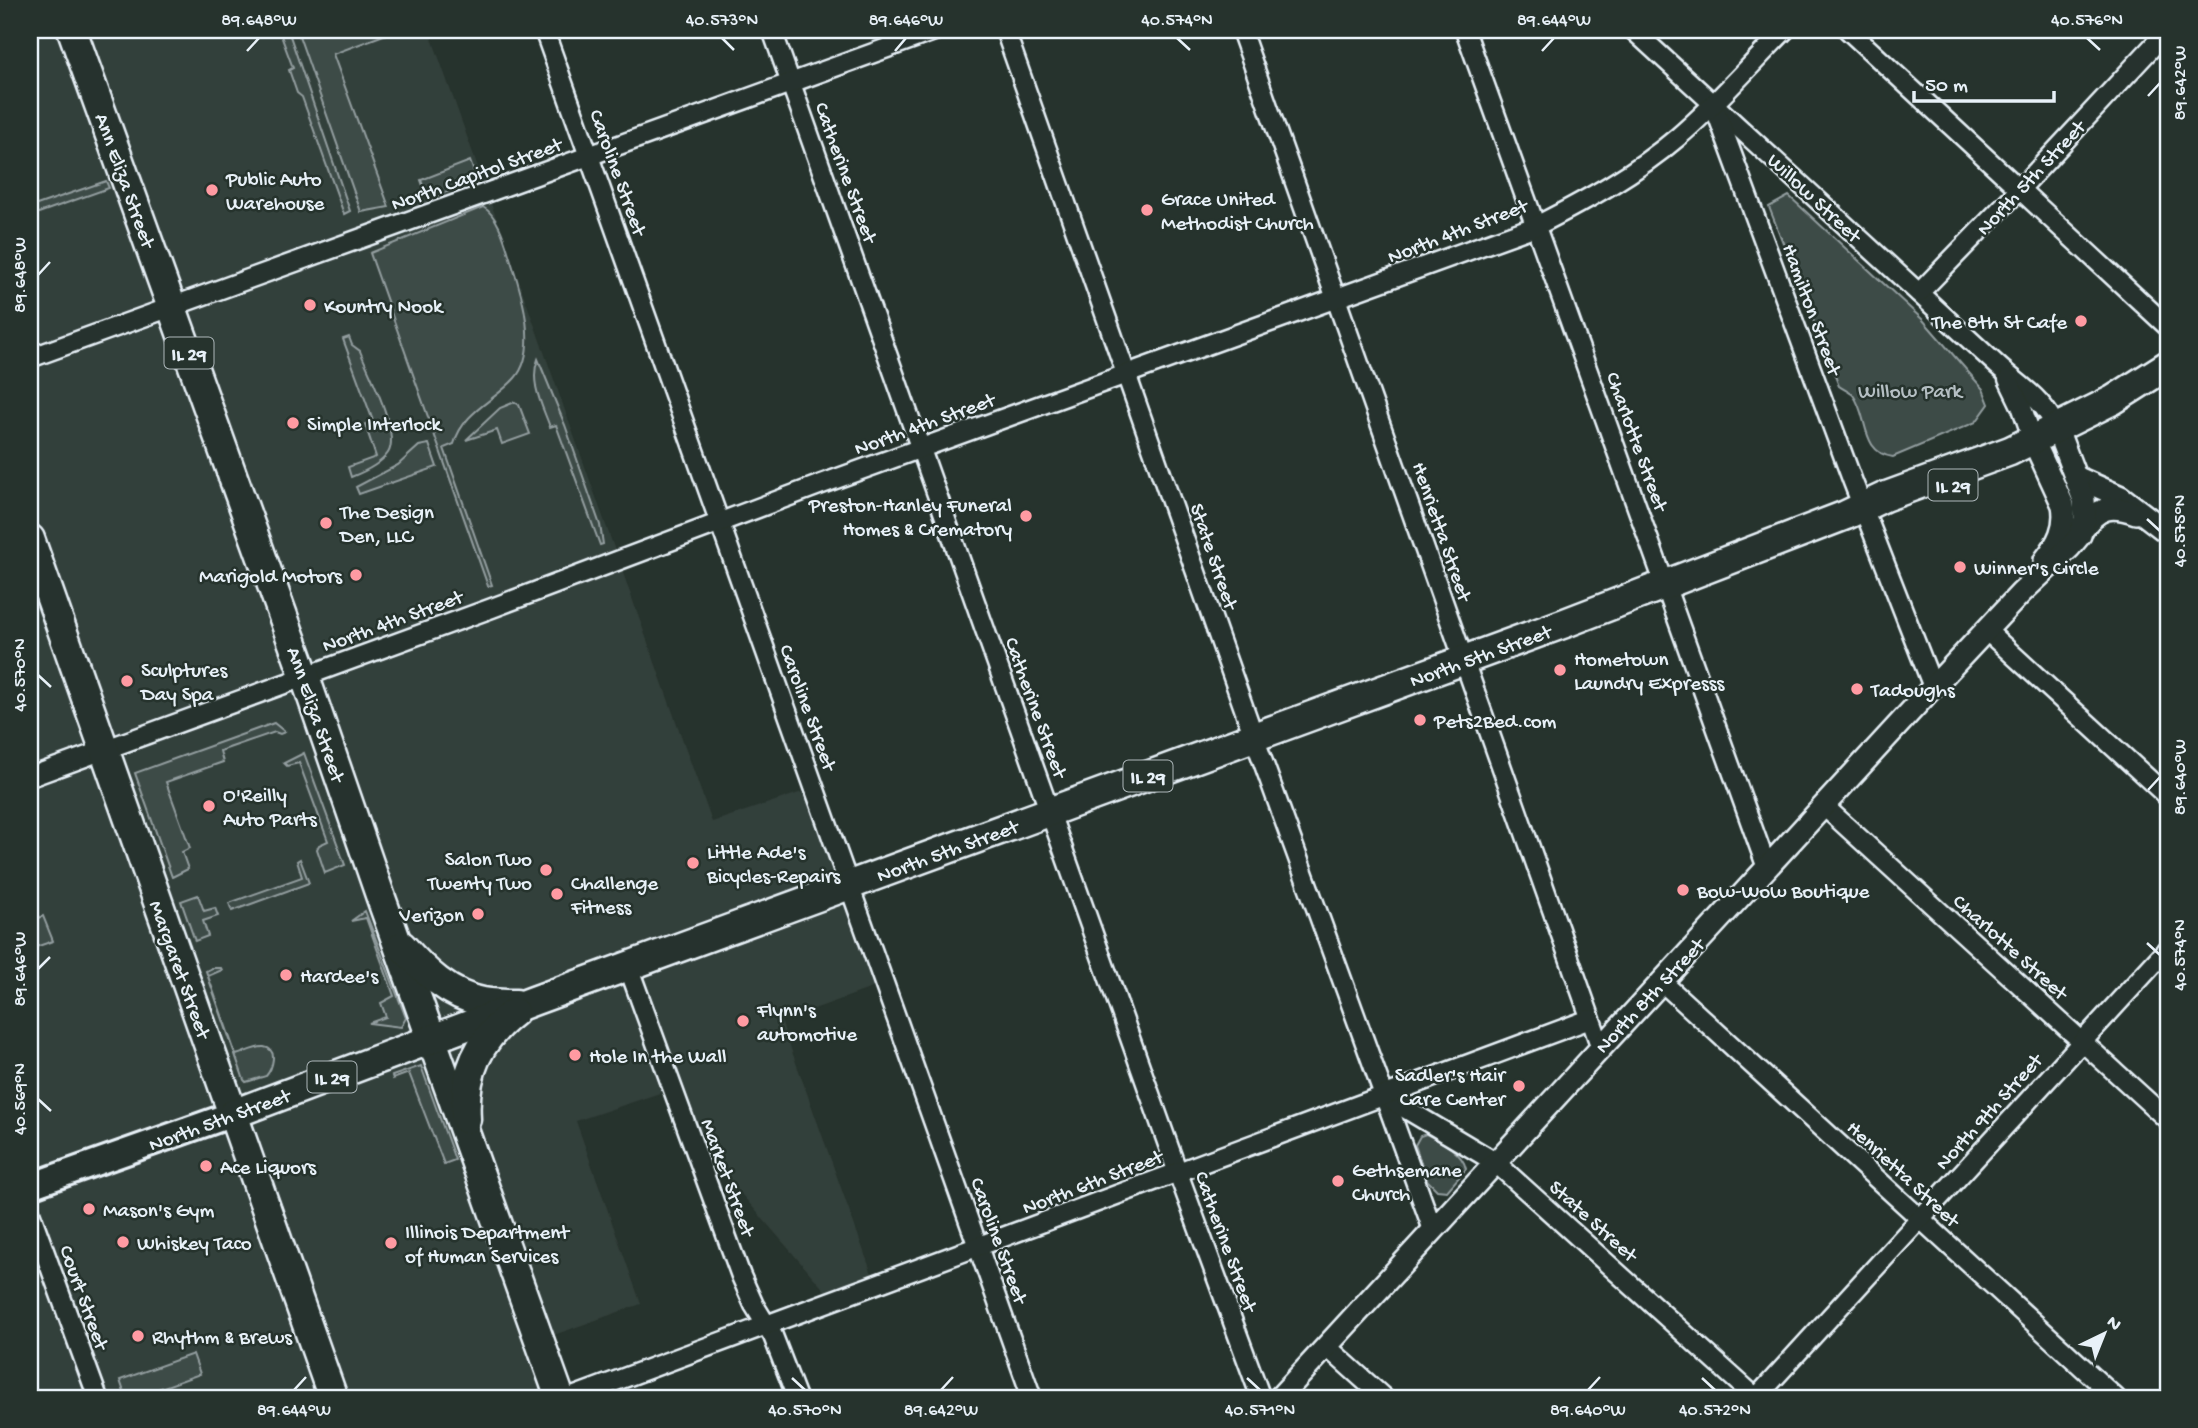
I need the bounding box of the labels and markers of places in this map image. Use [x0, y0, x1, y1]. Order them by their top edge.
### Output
place label: Public Auto Warehouse [225, 169, 326, 218]
marker: Public Auto Warehouse [204, 182, 220, 198]
place label: Grace United Methodist Church [1161, 189, 1314, 238]
marker: Grace United Methodist Church [1139, 202, 1155, 218]
place label: Kountry Nook [324, 296, 445, 321]
marker: Kountry Nook [302, 297, 318, 313]
place label: The 8th St Cafe [1931, 312, 2068, 337]
marker: The 8th St Cafe [2073, 313, 2089, 329]
place label: Simple Interlock [307, 414, 444, 439]
marker: Simple Interlock [285, 415, 301, 431]
place label: Preston-Hanley Funeral Homes & Crematory [808, 495, 1012, 544]
place label: The Design Den, LLC [338, 502, 434, 551]
marker: Preston-Hanley Funeral Homes & Crematory [1018, 508, 1034, 524]
marker: The Design Den, LLC [318, 515, 334, 531]
place label: Winner's Circle [1974, 558, 2100, 583]
marker: Winner's Circle [1952, 559, 1968, 575]
place label: Marigold Motors [199, 566, 343, 591]
marker: Marigold Motors [348, 567, 364, 583]
place label: Hometown Laundry Expresss [1574, 649, 1725, 698]
place label: Sculptures Day Spa [139, 660, 228, 709]
marker: Hometown Laundry Expresss [1552, 662, 1568, 678]
marker: Sculptures Day Spa [119, 673, 135, 689]
place label: Tadoughs [1870, 680, 1956, 705]
marker: Tadoughs [1849, 681, 1865, 697]
place label: Pets2Bed.com [1433, 711, 1557, 736]
marker: Pets2Bed.com [1412, 712, 1428, 728]
place label: O'Reilly Auto Parts [223, 785, 318, 834]
marker: O'Reilly Auto Parts [201, 798, 217, 814]
place label: Little Ade's Bicycles-Repairs [706, 842, 842, 891]
place label: Salon Two Twenty Two [427, 849, 532, 898]
marker: Little Ade's Bicycles-Repairs [685, 855, 701, 871]
marker: Salon Two Twenty Two [538, 862, 554, 878]
place label: Challenge Fitness [570, 873, 659, 922]
place label: Bow-Wow Boutique [1696, 881, 1871, 906]
marker: Bow-Wow Boutique [1675, 882, 1691, 898]
marker: Challenge Fitness [549, 886, 565, 902]
place label: Verizon [398, 905, 464, 930]
marker: Verizon [470, 906, 486, 922]
place label: Hardee's [300, 966, 379, 991]
marker: Hardee's [278, 967, 294, 983]
place label: Flynn's automotive [756, 1000, 858, 1049]
marker: Flynn's automotive [735, 1013, 751, 1029]
place label: Hole In the Wall [589, 1046, 727, 1071]
marker: Hole In the Wall [567, 1047, 583, 1063]
place label: Sadler's Hair Care Center [1395, 1065, 1507, 1114]
marker: Sadler's Hair Care Center [1511, 1078, 1527, 1094]
place label: Ace Liquors [220, 1157, 317, 1182]
marker: Ace Liquors [198, 1158, 214, 1174]
place label: Gethsemane Church [1352, 1160, 1463, 1209]
marker: Gethsemane Church [1330, 1173, 1346, 1189]
place label: Mason's Gym [103, 1200, 214, 1225]
marker: Mason's Gym [81, 1201, 97, 1217]
place label: Illinois Department of Human Services [405, 1222, 571, 1271]
place label: Whiskey Taco [137, 1233, 252, 1258]
marker: Whiskey Taco [115, 1234, 131, 1250]
marker: Illinois Department of Human Services [383, 1235, 399, 1251]
place label: Rhythm & Brews [152, 1327, 293, 1352]
marker: Rhythm & Brews [130, 1328, 146, 1344]

